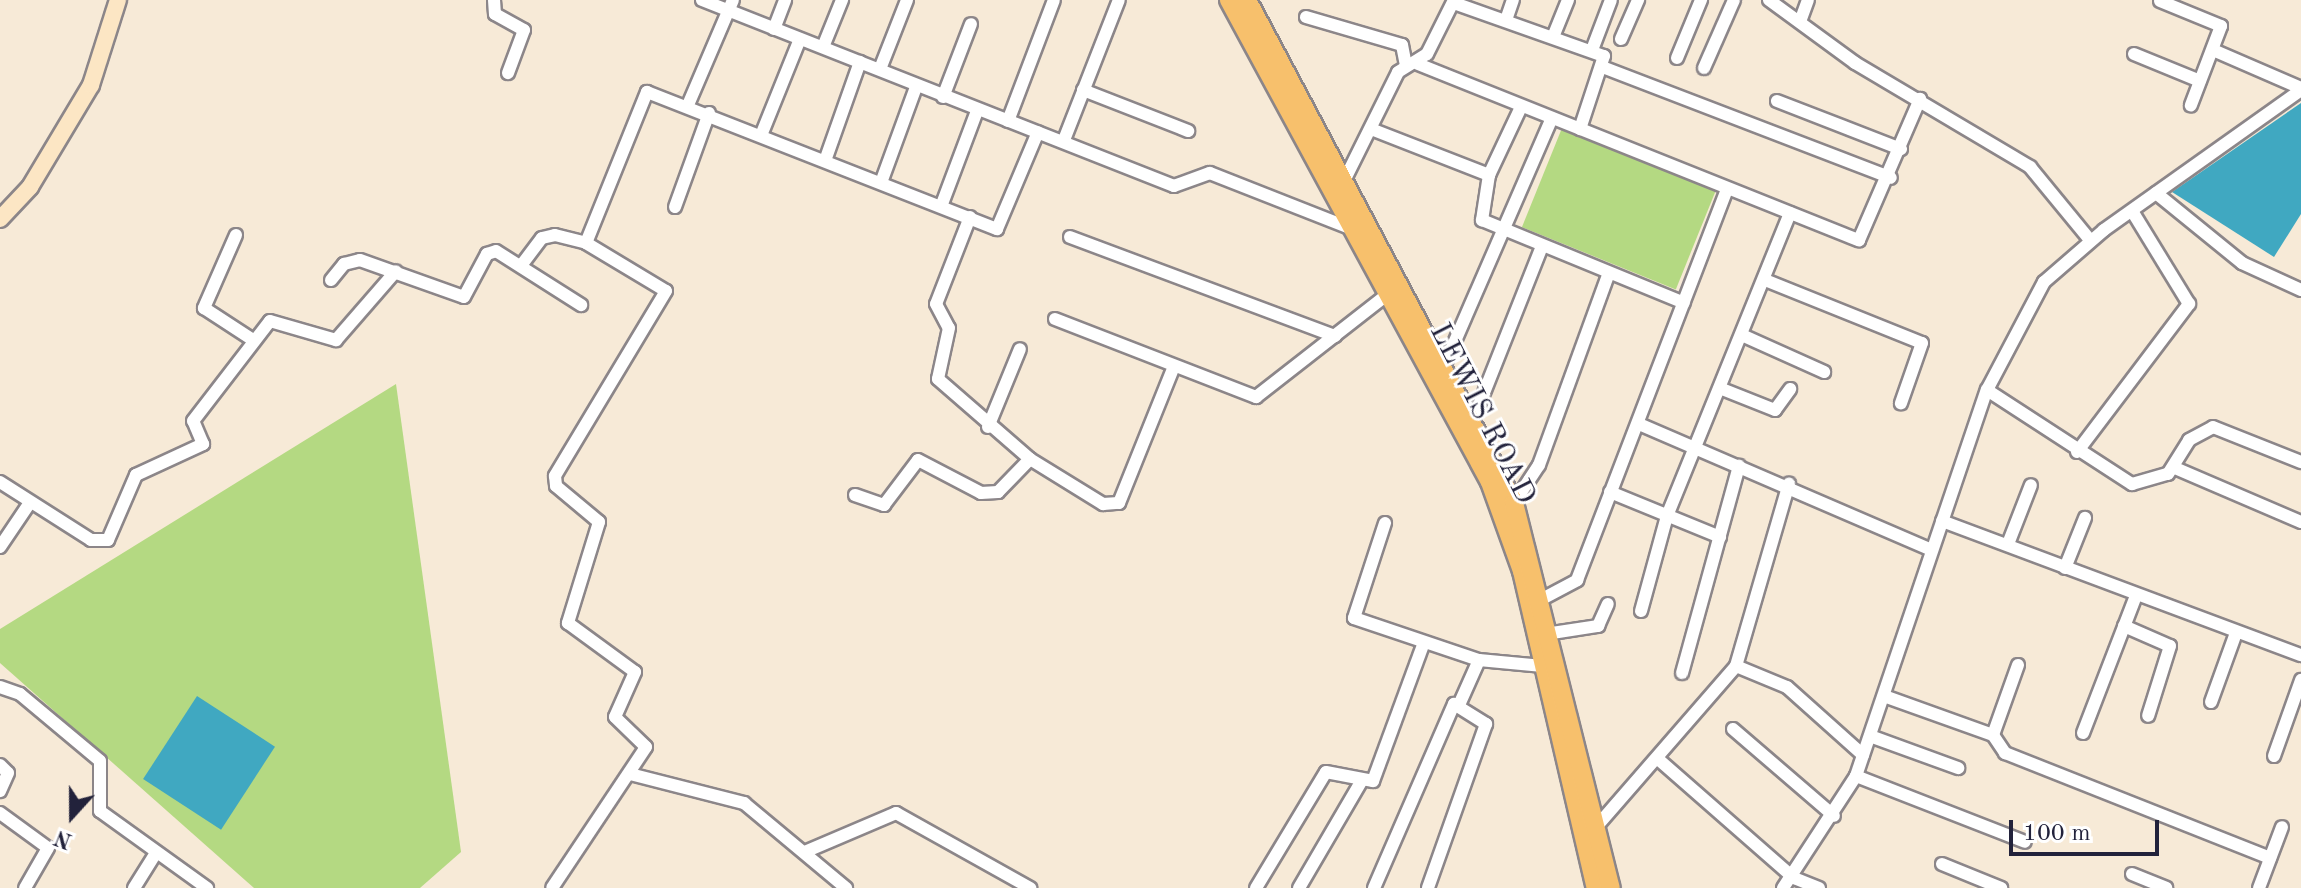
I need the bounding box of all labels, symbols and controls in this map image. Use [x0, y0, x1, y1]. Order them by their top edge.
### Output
street label: LEWIS ROAD [1421, 317, 1543, 511]
north arrow [32, 776, 112, 856]
scale bar [2013, 804, 2163, 854]
text: 100 m [2023, 822, 2091, 846]
text: N [52, 825, 75, 852]

